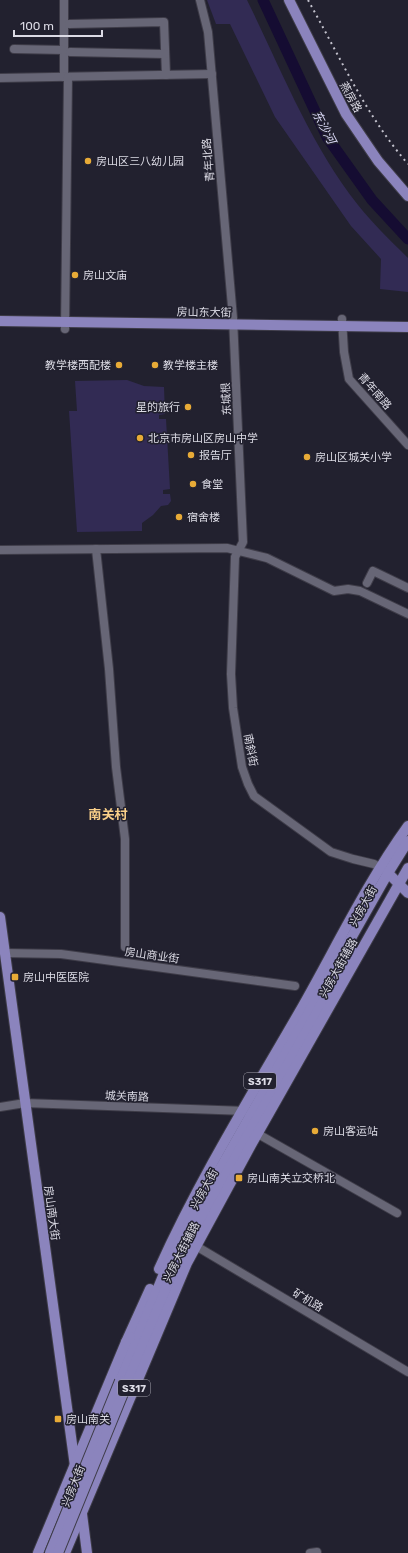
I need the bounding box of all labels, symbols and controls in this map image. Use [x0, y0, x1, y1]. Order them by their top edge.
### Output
scale bar [14, 12, 102, 38]
text: 100 m [20, 19, 54, 33]
street label: 燕房路 [337, 80, 364, 115]
water label: 东沙河 [309, 108, 340, 148]
street label: 青年北路 [200, 137, 217, 182]
place label: 房山区三八幼儿园 [96, 155, 184, 168]
marker: 房山区三八幼儿园 [83, 156, 93, 166]
place label: 房山文庙 [83, 269, 127, 282]
marker: 房山文庙 [70, 270, 80, 280]
street label: 房山东大街 [176, 306, 232, 319]
place label: 教学楼西配楼 [45, 359, 111, 372]
place label: 教学楼主楼 [163, 359, 218, 372]
marker: 教学楼西配楼 [114, 360, 124, 370]
marker: 教学楼主楼 [150, 360, 160, 370]
street label: 青年南路 [355, 370, 394, 412]
street label: 东城根 [219, 382, 234, 416]
place label: 星的旅行 [136, 401, 180, 414]
marker: 星的旅行 [183, 402, 193, 412]
place label: 北京市房山区房山中学 [148, 432, 258, 445]
marker: 北京市房山区房山中学 [135, 433, 145, 443]
place label: 报告厅 [199, 449, 232, 462]
marker: 报告厅 [186, 450, 196, 460]
place label: 房山区城关小学 [315, 451, 392, 464]
marker: 房山区城关小学 [302, 452, 312, 462]
place label: 食堂 [201, 478, 223, 491]
marker: 食堂 [188, 479, 198, 489]
place label: 宿舍楼 [187, 511, 220, 524]
marker: 宿舍楼 [174, 512, 184, 522]
street label: 南斜街 [241, 733, 260, 768]
district label: 南关村 [88, 807, 128, 822]
street label: 兴房大街 [347, 884, 380, 929]
street label: 兴房大街辅路 [317, 936, 360, 1000]
street label: 房山商业街 [124, 945, 180, 966]
place label: 房山中医医院 [23, 971, 89, 984]
marker: 房山中医医院 [10, 972, 20, 982]
road number: S317 [244, 1073, 276, 1089]
street label: 城关南路 [105, 1089, 149, 1104]
place label: 房山客运站 [323, 1125, 378, 1138]
marker: 房山客运站 [310, 1126, 320, 1136]
street label: 兴房大街 [188, 1167, 221, 1212]
place label: 房山南关立交桥北 [247, 1172, 335, 1185]
marker: 房山南关立交桥北 [234, 1173, 244, 1183]
street label: 房山南大街 [41, 1185, 62, 1241]
street label: 兴房大街辅路 [161, 1220, 202, 1285]
street label: 矿机路 [290, 1286, 325, 1314]
road number: S317 [118, 1380, 150, 1396]
place label: 房山南关 [66, 1413, 110, 1426]
marker: 房山南关 [53, 1414, 63, 1424]
street label: 兴房大街 [59, 1463, 88, 1509]

